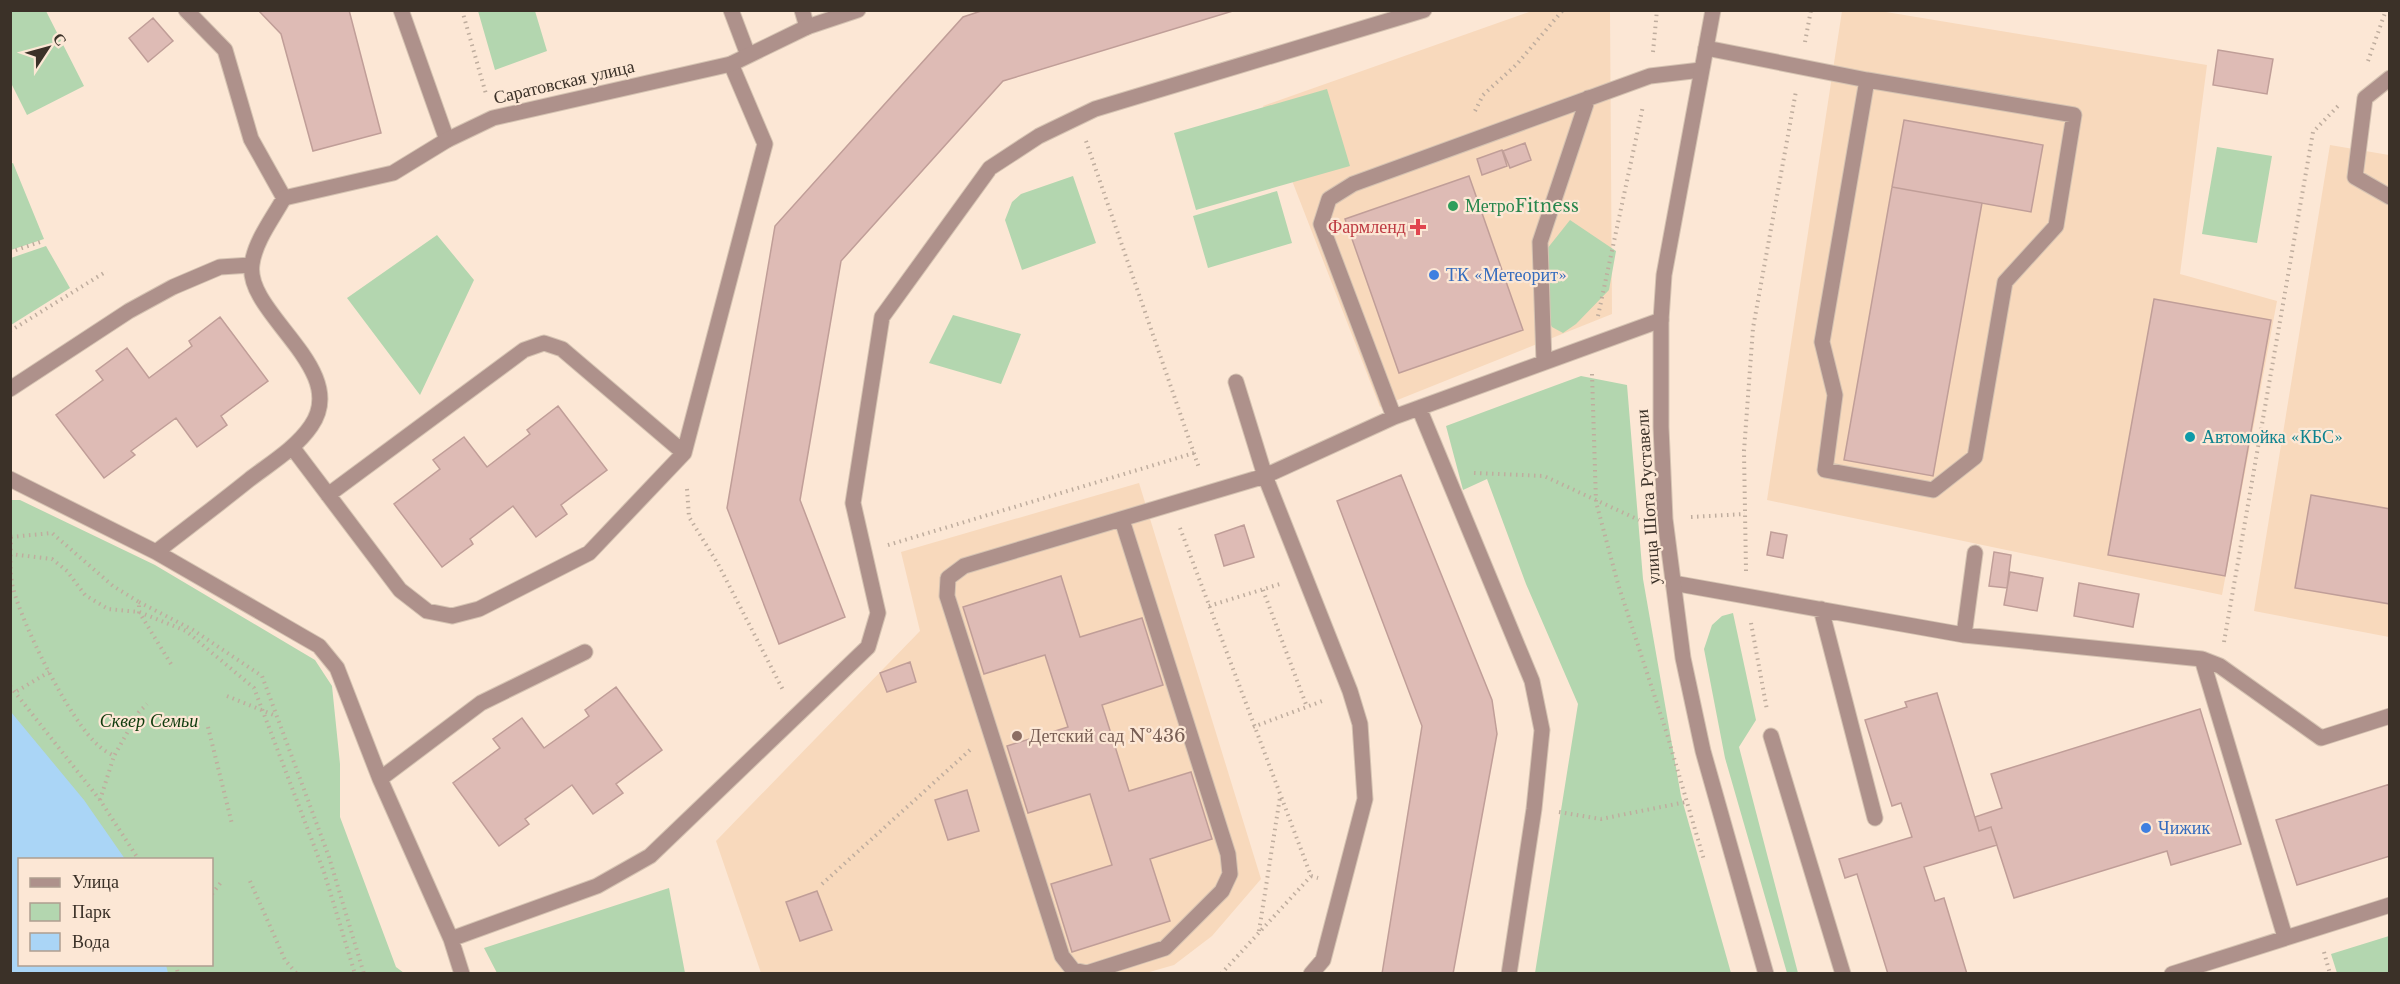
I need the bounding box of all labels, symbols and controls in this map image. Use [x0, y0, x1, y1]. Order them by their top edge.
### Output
north arrow [18, 18, 78, 78]
text: С [49, 29, 72, 50]
street label: Саратовская улица [491, 55, 637, 109]
place label: МетроFitness [1465, 195, 1579, 217]
marker: МетроFitness [1446, 199, 1460, 213]
place label: Фармленд [1328, 216, 1406, 238]
marker: Фармленд [1411, 220, 1425, 234]
place label: ТК «Метеорит» [1446, 264, 1567, 286]
marker: ТК «Метеорит» [1427, 268, 1441, 282]
street label: улица Шота Руставели [1631, 408, 1665, 585]
place label: Автомойка «КБС» [2202, 426, 2343, 448]
marker: Автомойка «КБС» [2183, 430, 2197, 444]
park label: Сквер Семьи [100, 710, 198, 732]
place label: Детский сад №436 [1029, 725, 1186, 747]
marker: Детский сад №436 [1010, 729, 1024, 743]
place label: Чижик [2158, 817, 2210, 839]
marker: Чижик [2139, 821, 2153, 835]
legend [18, 858, 213, 966]
text: Улица [72, 871, 119, 893]
text: Парк [72, 901, 111, 923]
text: Вода [72, 931, 110, 953]

